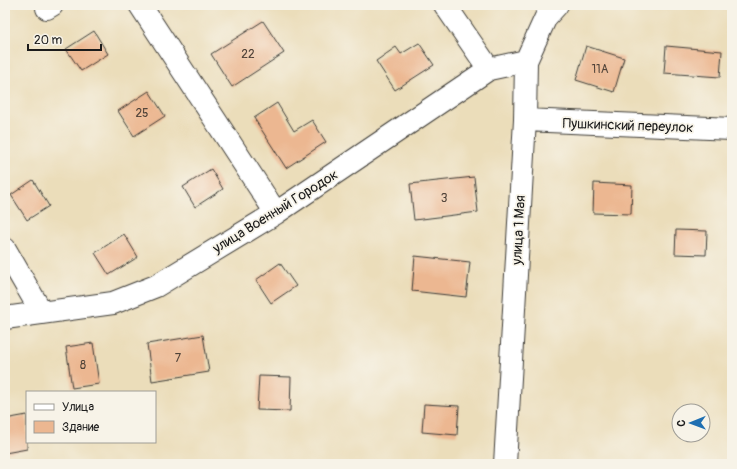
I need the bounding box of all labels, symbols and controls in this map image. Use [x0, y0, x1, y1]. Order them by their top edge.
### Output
scale bar [28, 26, 101, 52]
text: 20 m [34, 33, 63, 48]
house number: 22 [241, 47, 255, 62]
house number: 11А [591, 62, 609, 77]
house number: 25 [135, 106, 149, 121]
street label: Пушкинский переулок [562, 115, 694, 136]
street label: улица Военный Городок [209, 166, 341, 257]
house number: 3 [441, 191, 448, 206]
street label: улица 1 Мая [508, 195, 529, 266]
house number: 7 [175, 351, 182, 366]
house number: 8 [80, 358, 86, 373]
legend [26, 391, 156, 443]
text: Улица [62, 400, 94, 415]
north arrow [671, 403, 711, 443]
text: С [675, 419, 688, 427]
text: Здание [62, 420, 99, 435]

